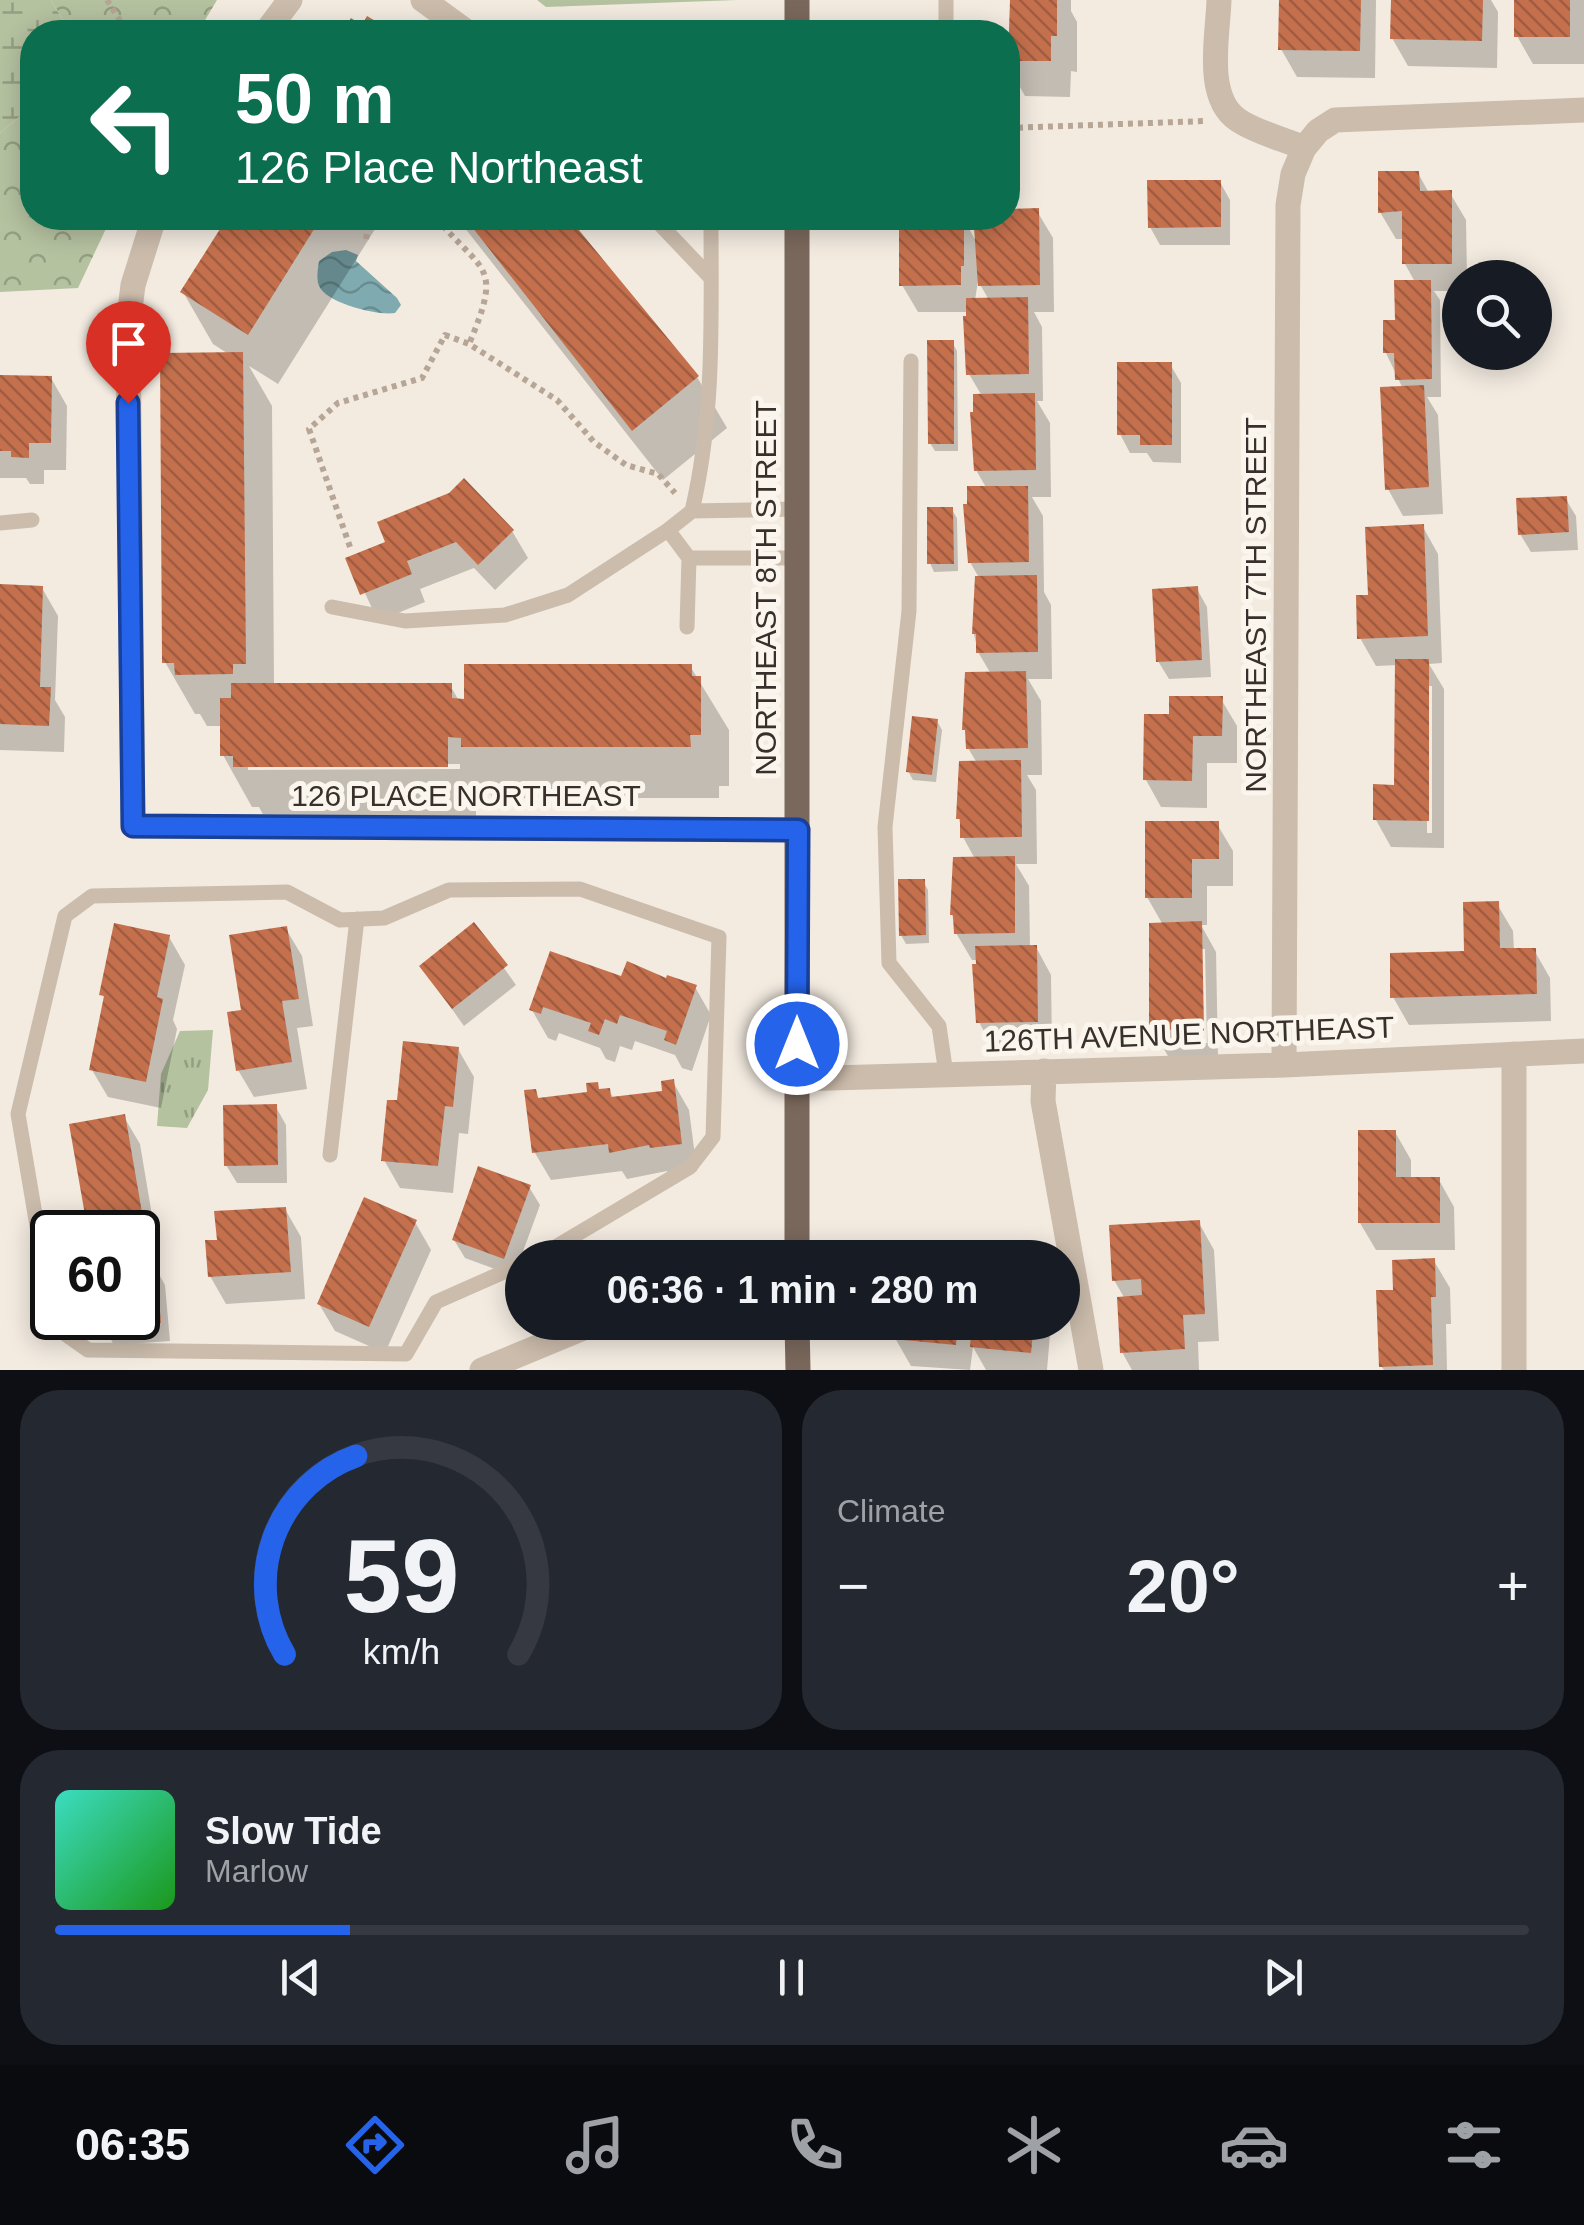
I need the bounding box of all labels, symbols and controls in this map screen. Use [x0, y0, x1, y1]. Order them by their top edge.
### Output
icon: left [70, 60, 200, 190]
text: 50 m [235, 60, 395, 138]
text: 126 Place Northeast [235, 142, 643, 193]
map controls [1442, 260, 1552, 370]
button: search [1442, 260, 1552, 370]
pin [86, 301, 171, 404]
icon: arrive [101, 316, 156, 371]
street label: NORTHEAST 8TH STREET [749, 400, 782, 776]
street label: NORTHEAST 7TH STREET [1239, 417, 1272, 793]
street label: 126 PLACE NORTHEAST [291, 779, 641, 812]
position arrow [745, 992, 849, 1096]
street label: 126TH AVENUE NORTHEAST [983, 1010, 1395, 1058]
speed limit sign: 60 [30, 1210, 160, 1340]
text: 06:36 · 1 min · 280 m [607, 1269, 978, 1311]
text: Climate [837, 1493, 945, 1529]
text: 59 [343, 1518, 459, 1634]
text: 20° [1126, 1544, 1240, 1628]
text: − [837, 1555, 869, 1617]
text: + [1497, 1555, 1529, 1617]
text: km/h [362, 1632, 440, 1672]
text: Slow Tide [205, 1810, 382, 1852]
text: Marlow [205, 1853, 308, 1889]
icon: previous [273, 1950, 328, 2005]
icon: pause [764, 1950, 819, 2005]
icon: next [1256, 1950, 1311, 2005]
icon: directions [340, 2110, 410, 2180]
icon: music [560, 2110, 630, 2180]
icon: phone [780, 2110, 850, 2180]
icon: climate [999, 2110, 1069, 2180]
icon: car [1219, 2110, 1289, 2180]
icon: filters [1439, 2110, 1509, 2180]
text: 06:35 [75, 2119, 190, 2170]

